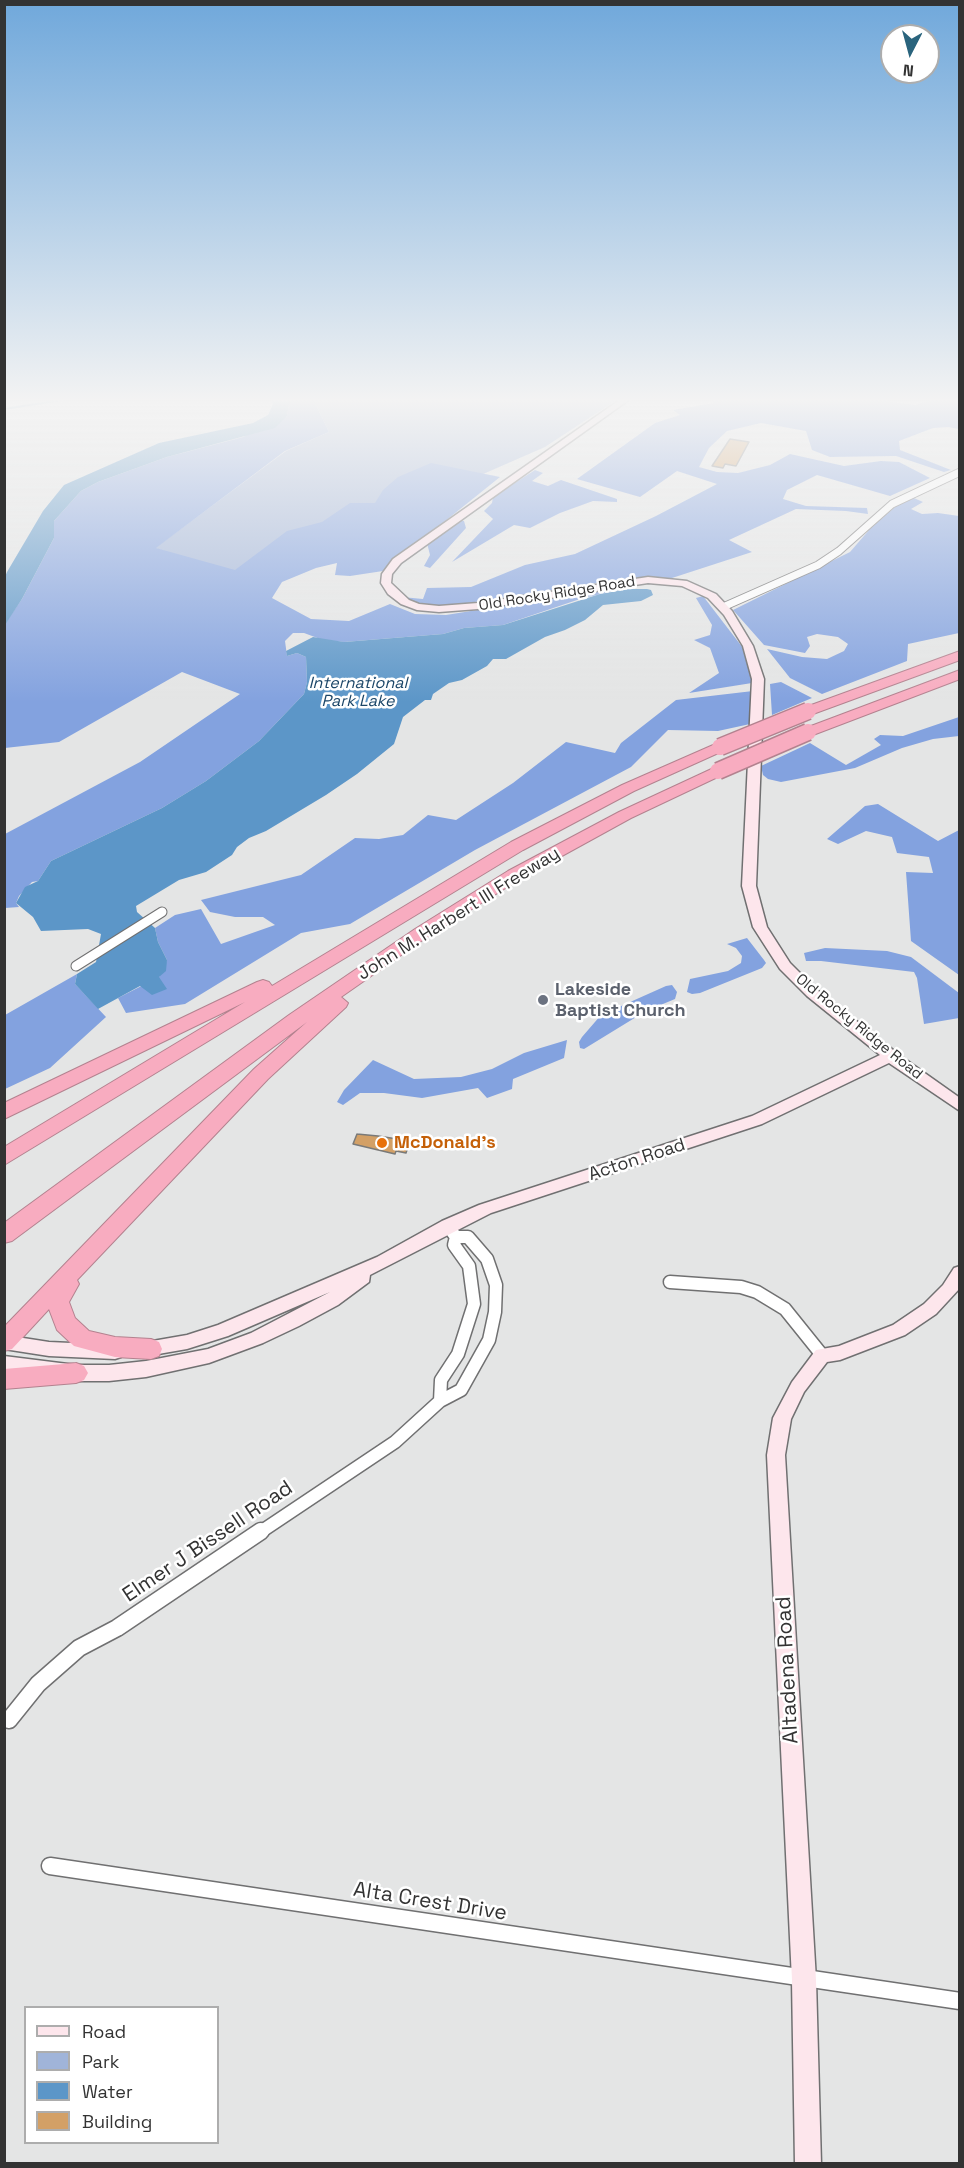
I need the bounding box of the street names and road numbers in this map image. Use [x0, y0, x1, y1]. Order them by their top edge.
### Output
street label: Old Rocky Ridge Road [478, 573, 636, 615]
street label: John M. Harbert III Freeway [354, 843, 564, 985]
street label: Old Rocky Ridge Road [792, 970, 926, 1084]
street label: Acton Road [586, 1134, 688, 1186]
street label: Elmer J Bissell Road [118, 1476, 298, 1608]
street label: Altadena Road [772, 1596, 804, 1744]
street label: Alta Crest Drive [351, 1877, 509, 1927]

